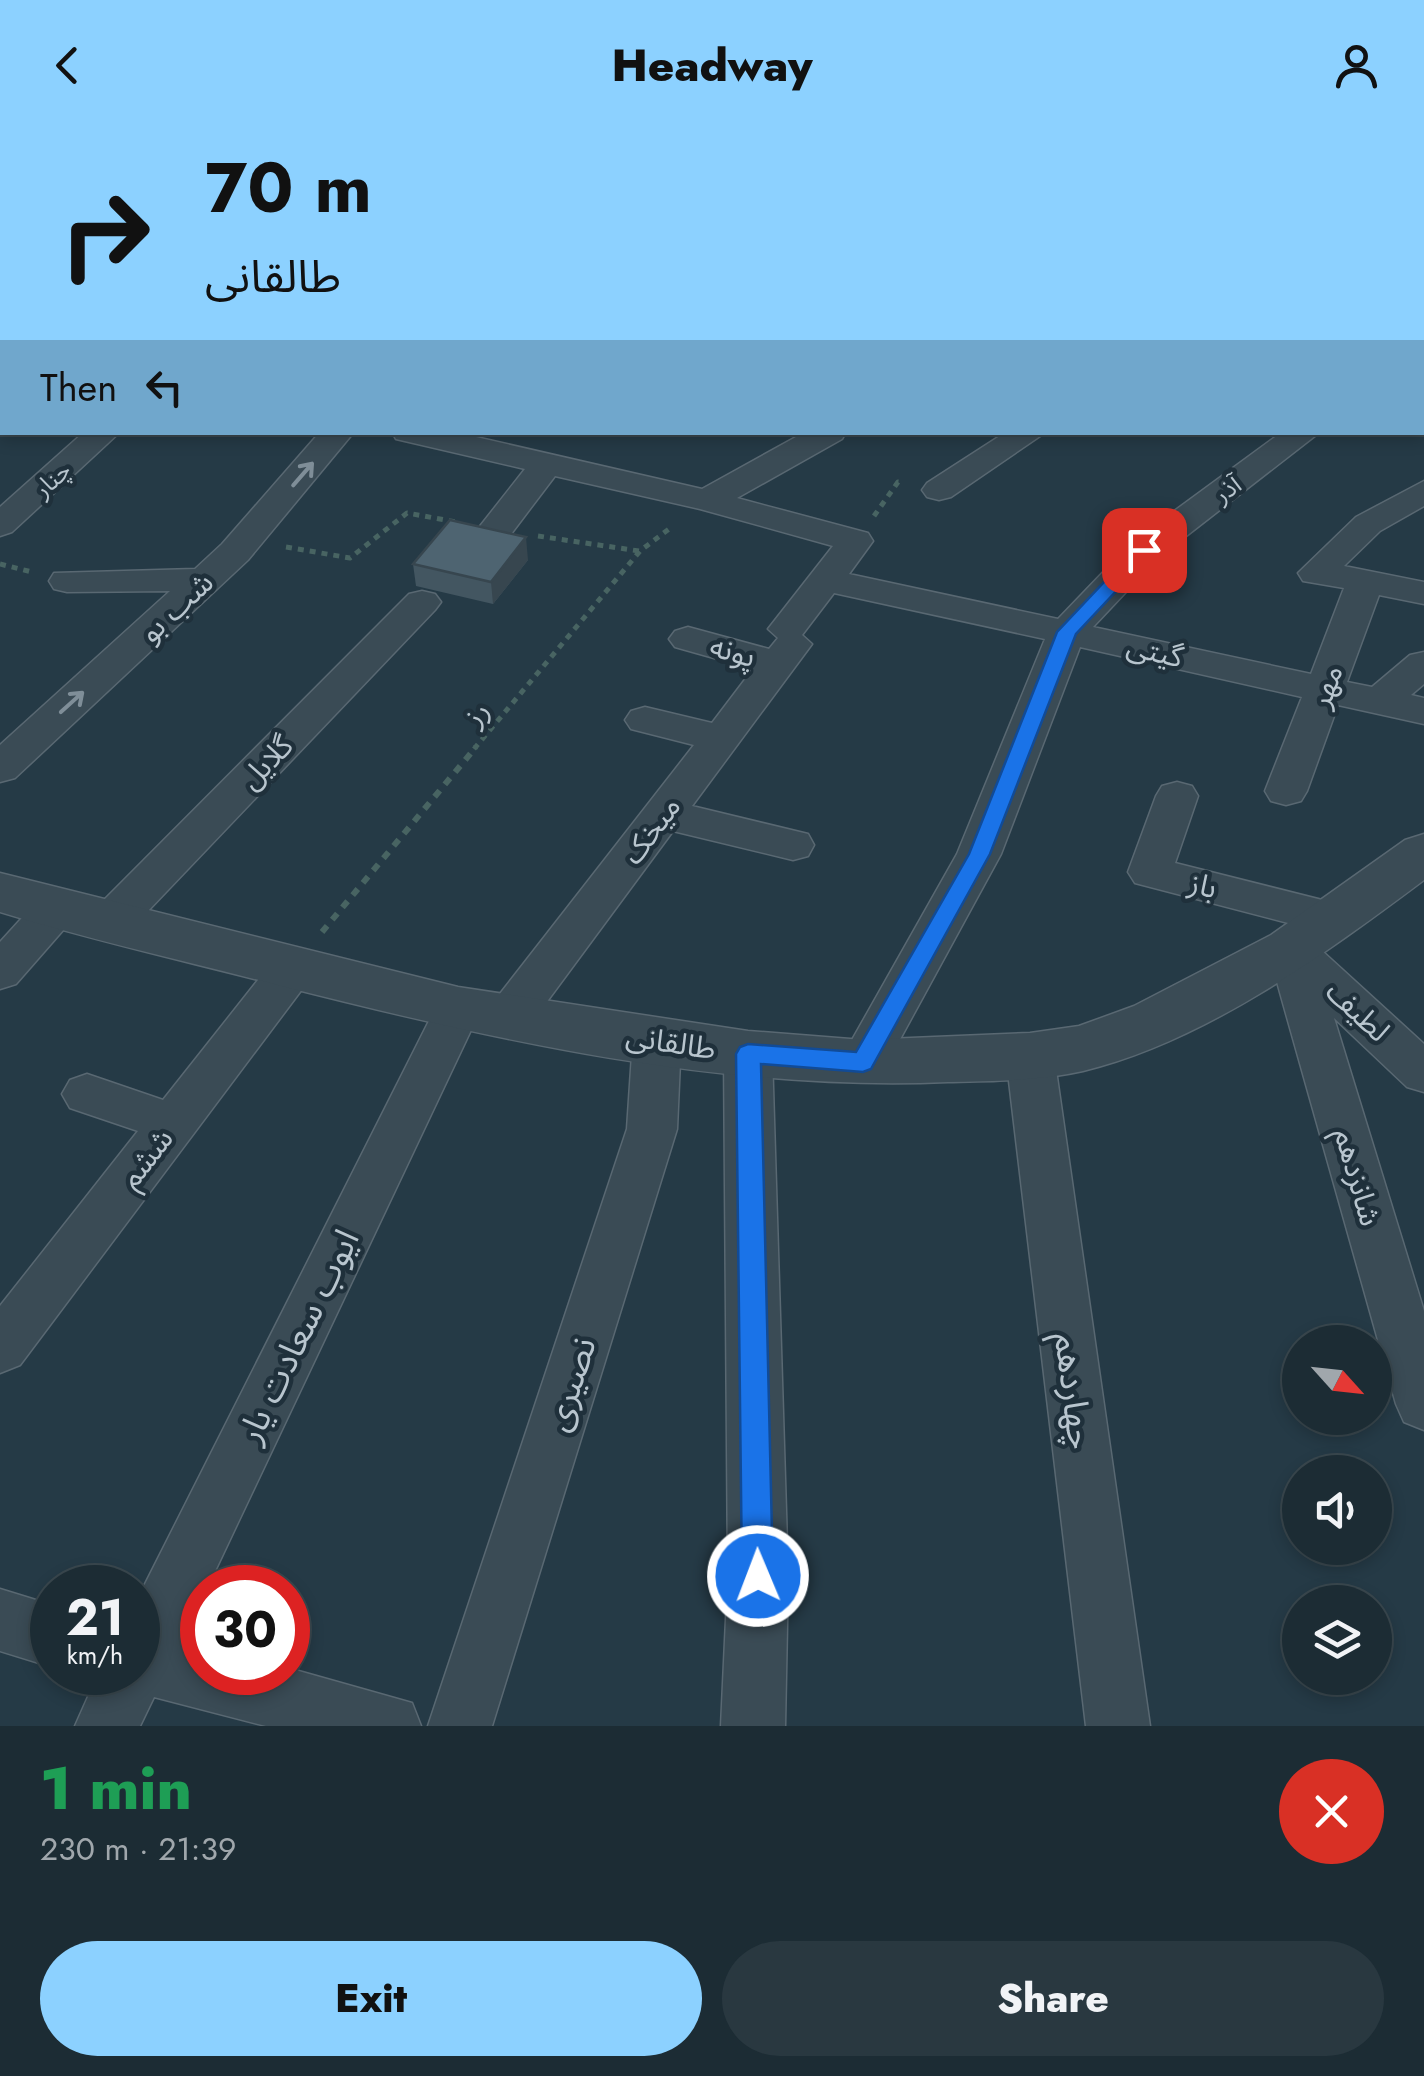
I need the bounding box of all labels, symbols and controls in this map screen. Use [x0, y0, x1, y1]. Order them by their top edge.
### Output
text: Headway [611, 33, 813, 98]
icon: back [40, 38, 95, 93]
icon: person [1329, 38, 1384, 93]
text: 70 m [205, 137, 372, 238]
icon: right [40, 170, 170, 300]
text: طالقانی [205, 244, 341, 309]
text: Then [40, 360, 117, 415]
icon: left [137, 360, 192, 415]
street label: چنار [24, 452, 79, 506]
one-way arrow [291, 462, 314, 487]
street label: آذر [1205, 466, 1250, 512]
pin [1102, 508, 1187, 593]
icon: arrive [1117, 523, 1172, 578]
street label: شب بو [129, 561, 223, 653]
street label: پونه [705, 624, 761, 678]
street label: گیتی [1122, 624, 1188, 678]
street label: مهر [1298, 658, 1354, 715]
one-way arrow [59, 691, 84, 714]
street label: رز [452, 691, 500, 736]
street label: گلایل [229, 725, 303, 799]
street label: میخک [611, 787, 691, 873]
street label: باز [1183, 861, 1222, 909]
street label: لطیف [1317, 970, 1399, 1052]
street label: طالقانی [623, 1014, 719, 1070]
street label: ششم [109, 1119, 185, 1198]
street label: شانزدهم [1322, 1123, 1392, 1231]
street label: ایوب سعادت یار [224, 1221, 371, 1452]
north arrow [1282, 1325, 1392, 1435]
map controls [1282, 1325, 1392, 1695]
street label: چهاردهم [1040, 1330, 1106, 1452]
street label: نصیری [531, 1331, 609, 1437]
button: sound [1282, 1455, 1392, 1565]
position arrow [706, 1524, 810, 1628]
speed limit sign: 30 [180, 1565, 310, 1695]
text: 21 [66, 1581, 124, 1654]
button: layers [1282, 1585, 1392, 1695]
text: km/h [67, 1637, 123, 1673]
text: 1 min [40, 1745, 192, 1832]
button: close [1279, 1759, 1384, 1864]
text: 230 m · 21:39 [40, 1826, 236, 1872]
button: Exit [40, 1941, 702, 2056]
button: Share [722, 1941, 1384, 2056]

